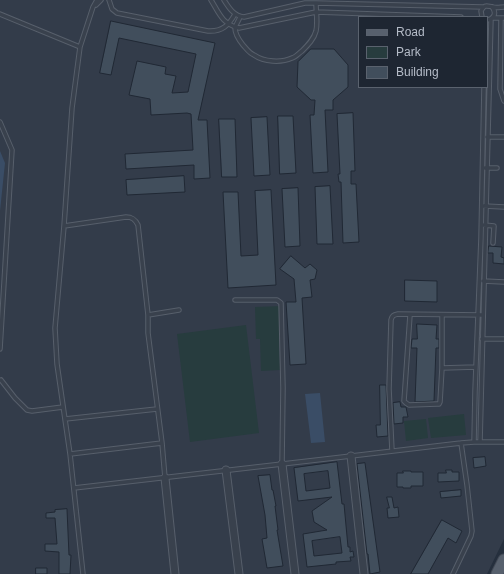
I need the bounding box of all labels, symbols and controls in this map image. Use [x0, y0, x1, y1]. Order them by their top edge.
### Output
legend [358, 16, 488, 88]
text: Road [396, 25, 425, 39]
text: Park [396, 45, 421, 59]
text: Building [396, 65, 439, 79]

